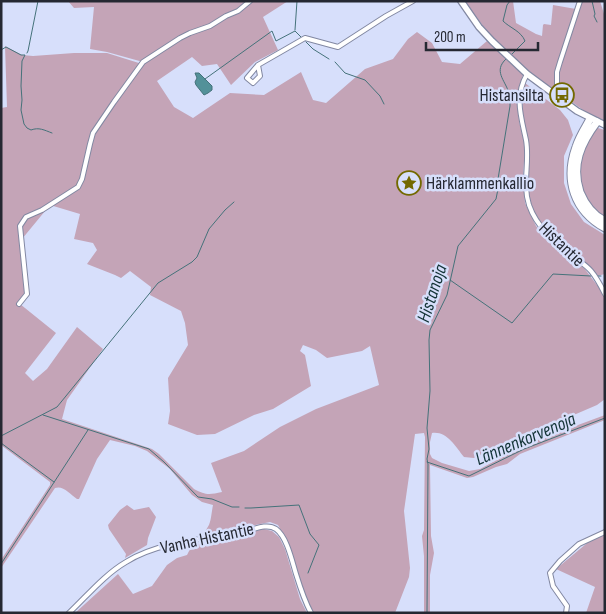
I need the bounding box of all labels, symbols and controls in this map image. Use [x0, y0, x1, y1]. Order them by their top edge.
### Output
scale bar [426, 20, 538, 52]
text: 200 m [434, 28, 466, 47]
bus stop icon: Histansilta [549, 82, 575, 108]
place label: Histansilta [480, 85, 544, 106]
place icon: Härklammenkallio [396, 170, 422, 196]
place label: Härklammenkallio [426, 173, 534, 194]
street label: Histantie [535, 218, 589, 271]
water label: Histanoja [412, 261, 453, 325]
water label: Lännenkorvenoja [472, 408, 579, 471]
street label: Vanha Histantie [159, 518, 256, 559]

